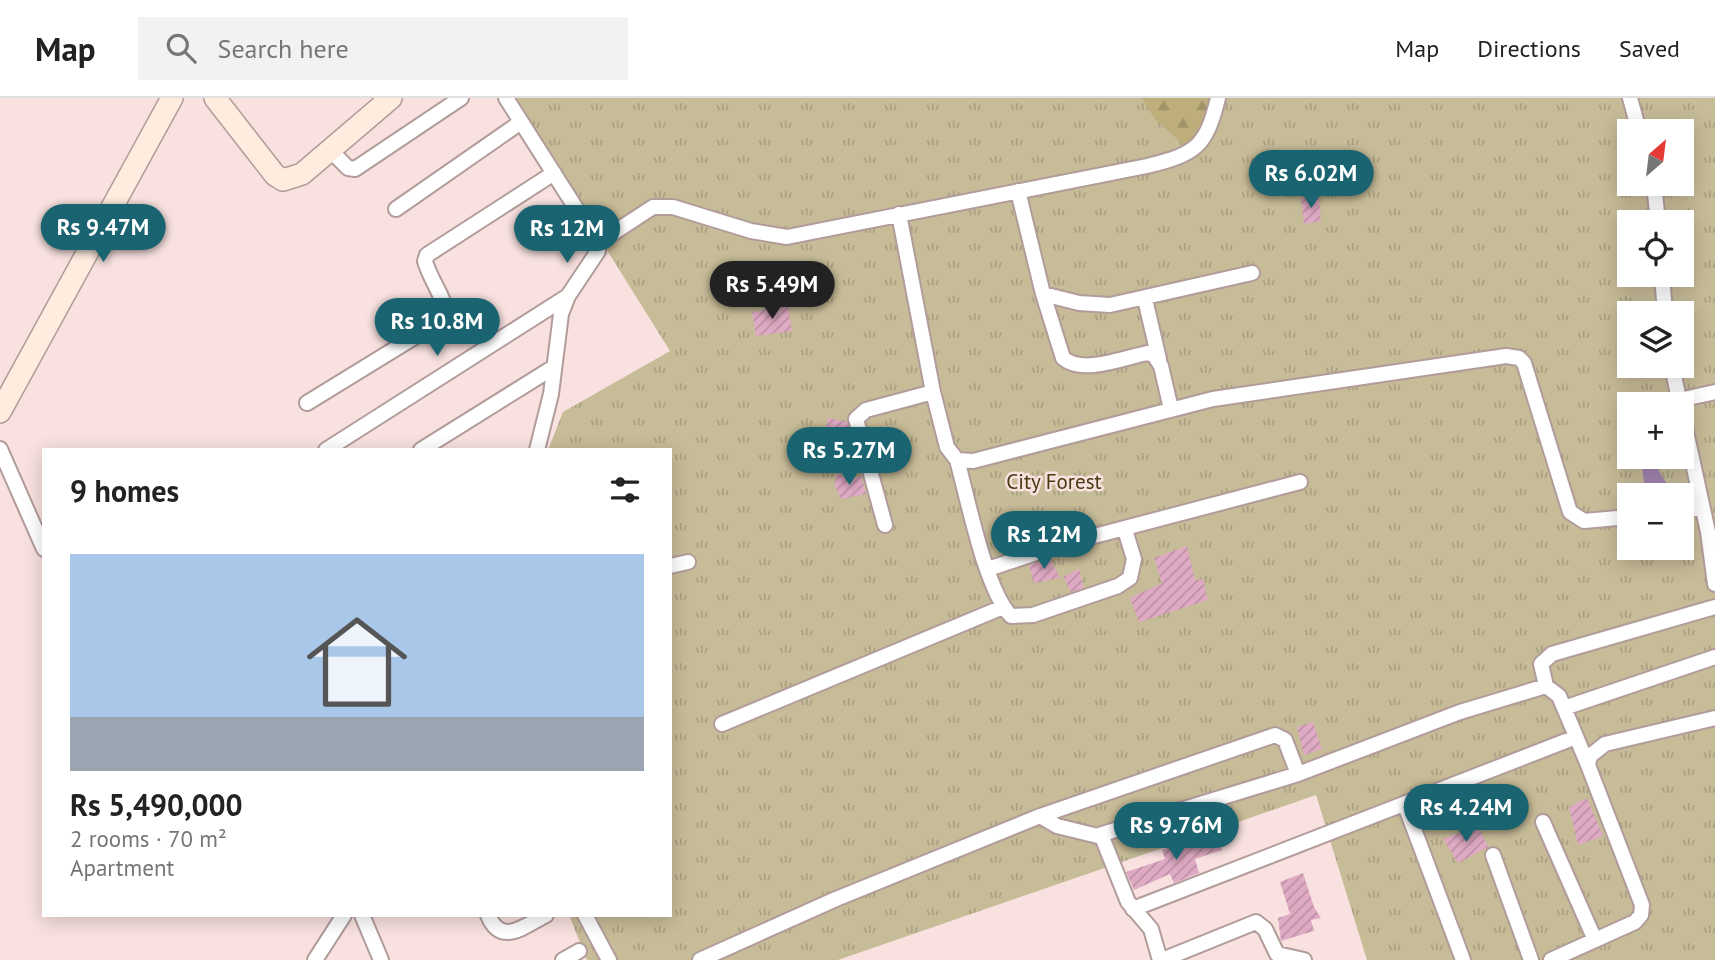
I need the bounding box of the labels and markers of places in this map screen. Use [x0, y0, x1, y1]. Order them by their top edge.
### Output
pin: Rs 6.02M [1239, 150, 1383, 210]
pin: Rs 9.47M [31, 204, 175, 264]
pin: Rs 12M [510, 206, 624, 265]
pin: Rs 5.49M [700, 262, 844, 321]
pin: Rs 10.8M [365, 299, 509, 358]
pin: Rs 5.27M [777, 428, 921, 487]
pin: Rs 12M [987, 512, 1101, 571]
pin: Rs 4.24M [1394, 784, 1538, 844]
pin: Rs 9.76M [1104, 802, 1248, 862]

